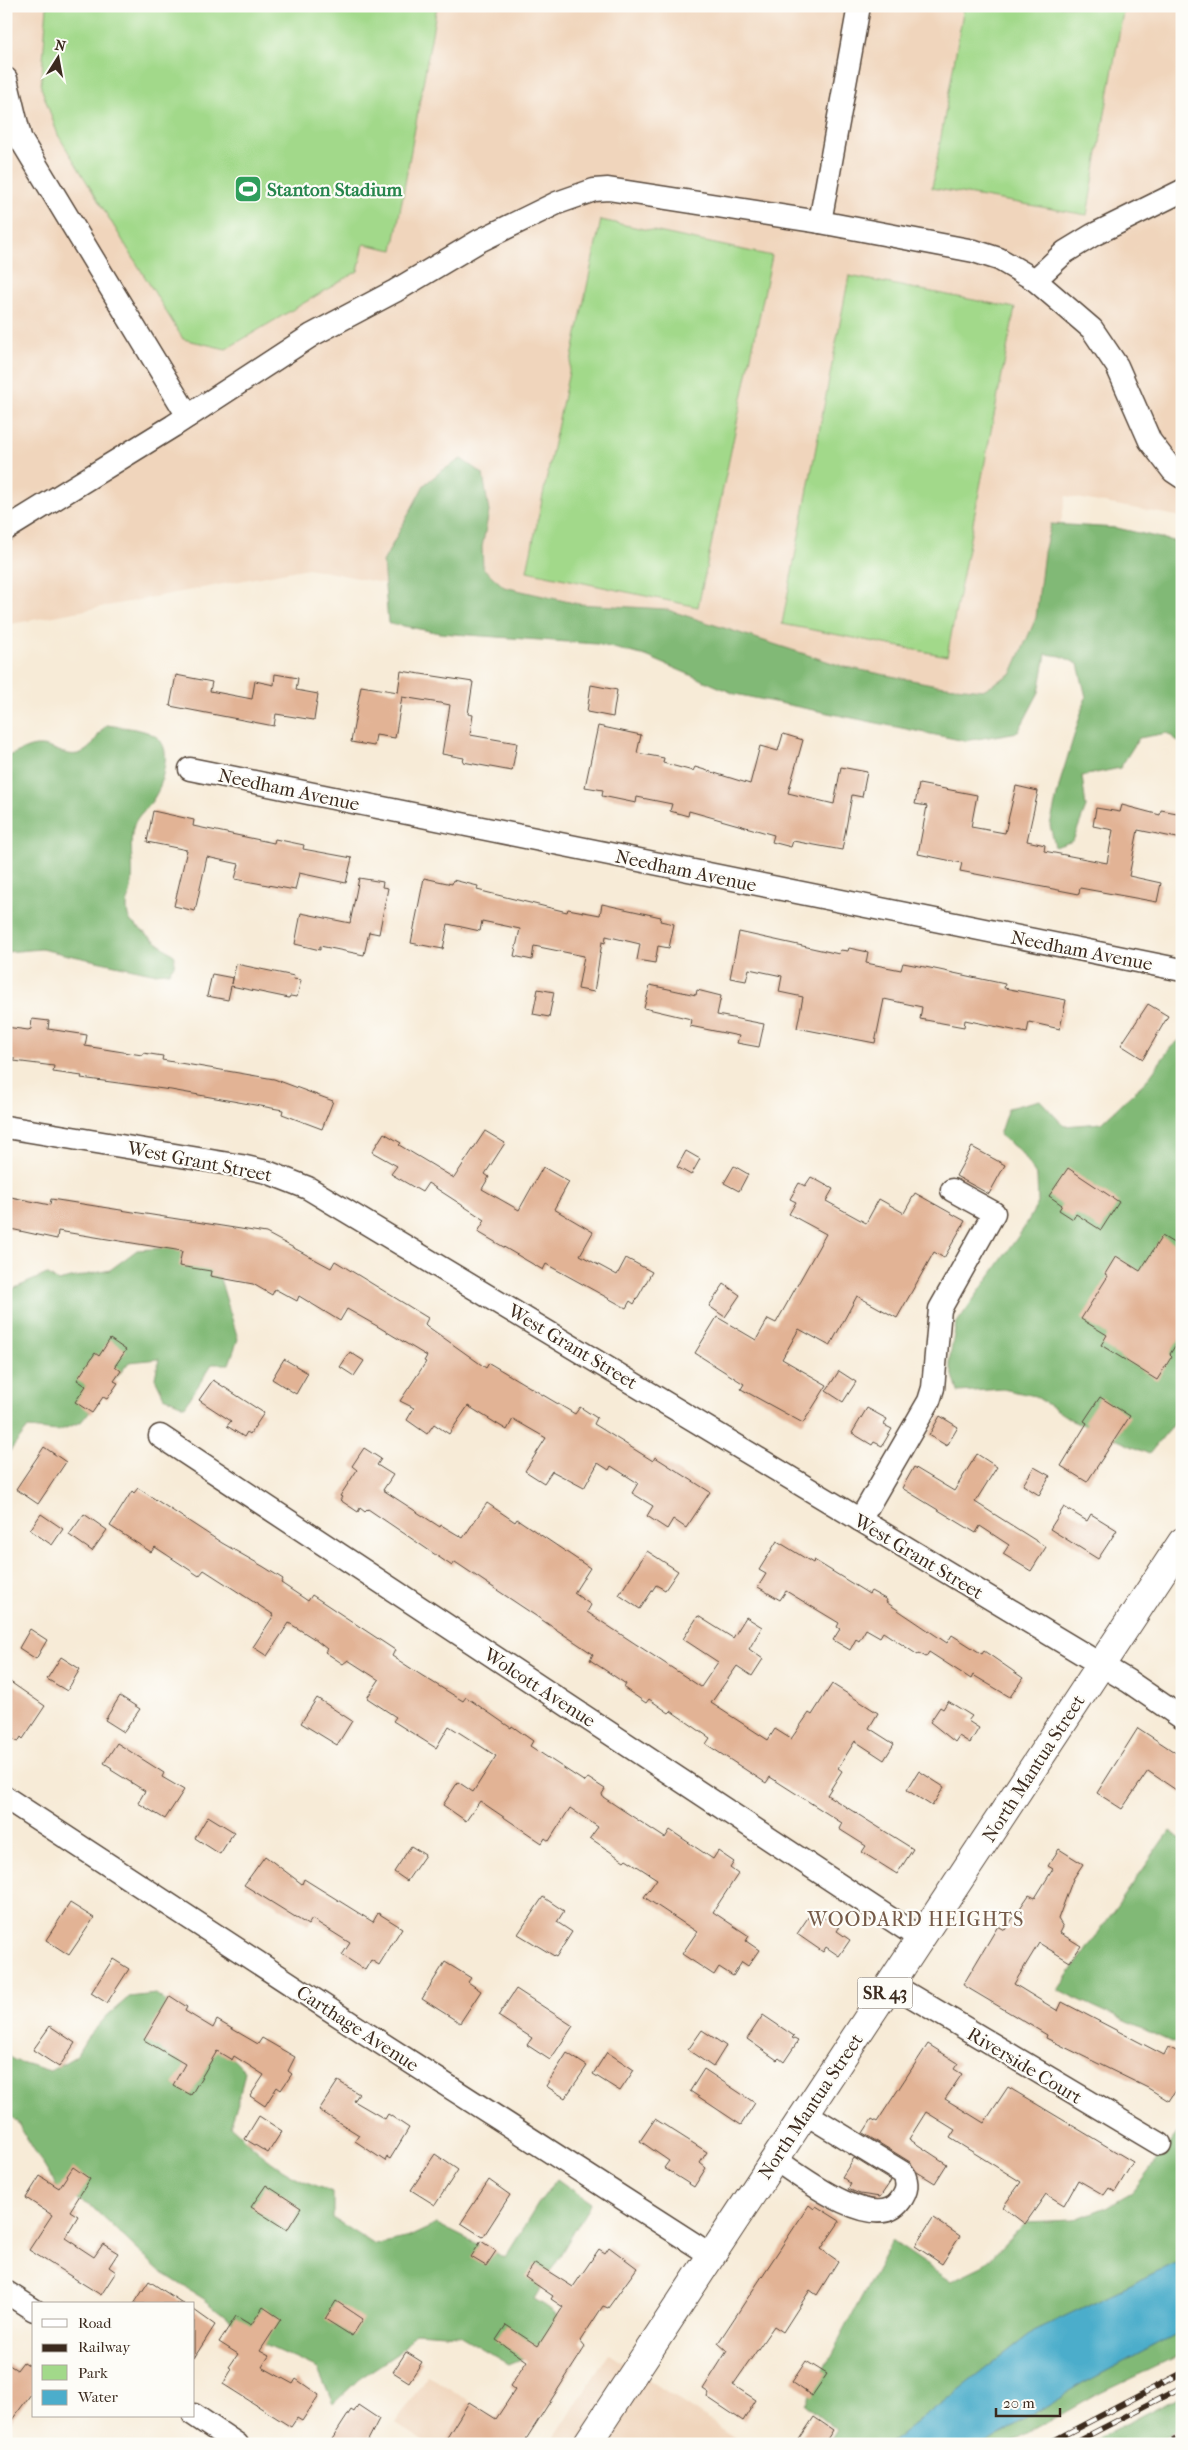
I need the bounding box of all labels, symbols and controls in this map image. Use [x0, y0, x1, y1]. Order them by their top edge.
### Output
north arrow [32, 32, 82, 82]
text: N [54, 36, 68, 55]
sports icon: Stanton Stadium [233, 174, 263, 204]
place label: Stanton Stadium [267, 179, 403, 201]
street label: Needham Avenue [216, 764, 361, 816]
street label: Needham Avenue [613, 845, 758, 897]
street label: Needham Avenue [1009, 926, 1155, 976]
street label: West Grant Street [125, 1137, 274, 1187]
street label: West Grant Street [503, 1299, 641, 1394]
street label: West Grant Street [849, 1509, 987, 1604]
street label: Wolcott Avenue [479, 1643, 599, 1732]
street label: North Mantua Street [978, 1691, 1090, 1846]
district label: WOODARD HEIGHTS [807, 1908, 1024, 1931]
road number: SR 43 [858, 1978, 912, 2009]
street label: Carthage Avenue [292, 1981, 423, 2076]
street label: Riverside Court [963, 2023, 1086, 2109]
street label: North Mantua Street [754, 2029, 868, 2184]
legend [32, 2302, 195, 2418]
text: Road [78, 2314, 112, 2332]
text: Railway [78, 2338, 131, 2356]
text: Park [78, 2364, 108, 2382]
scale bar [996, 2385, 1059, 2417]
text: Water [77, 2388, 118, 2406]
text: 20 m [1003, 2394, 1035, 2412]

